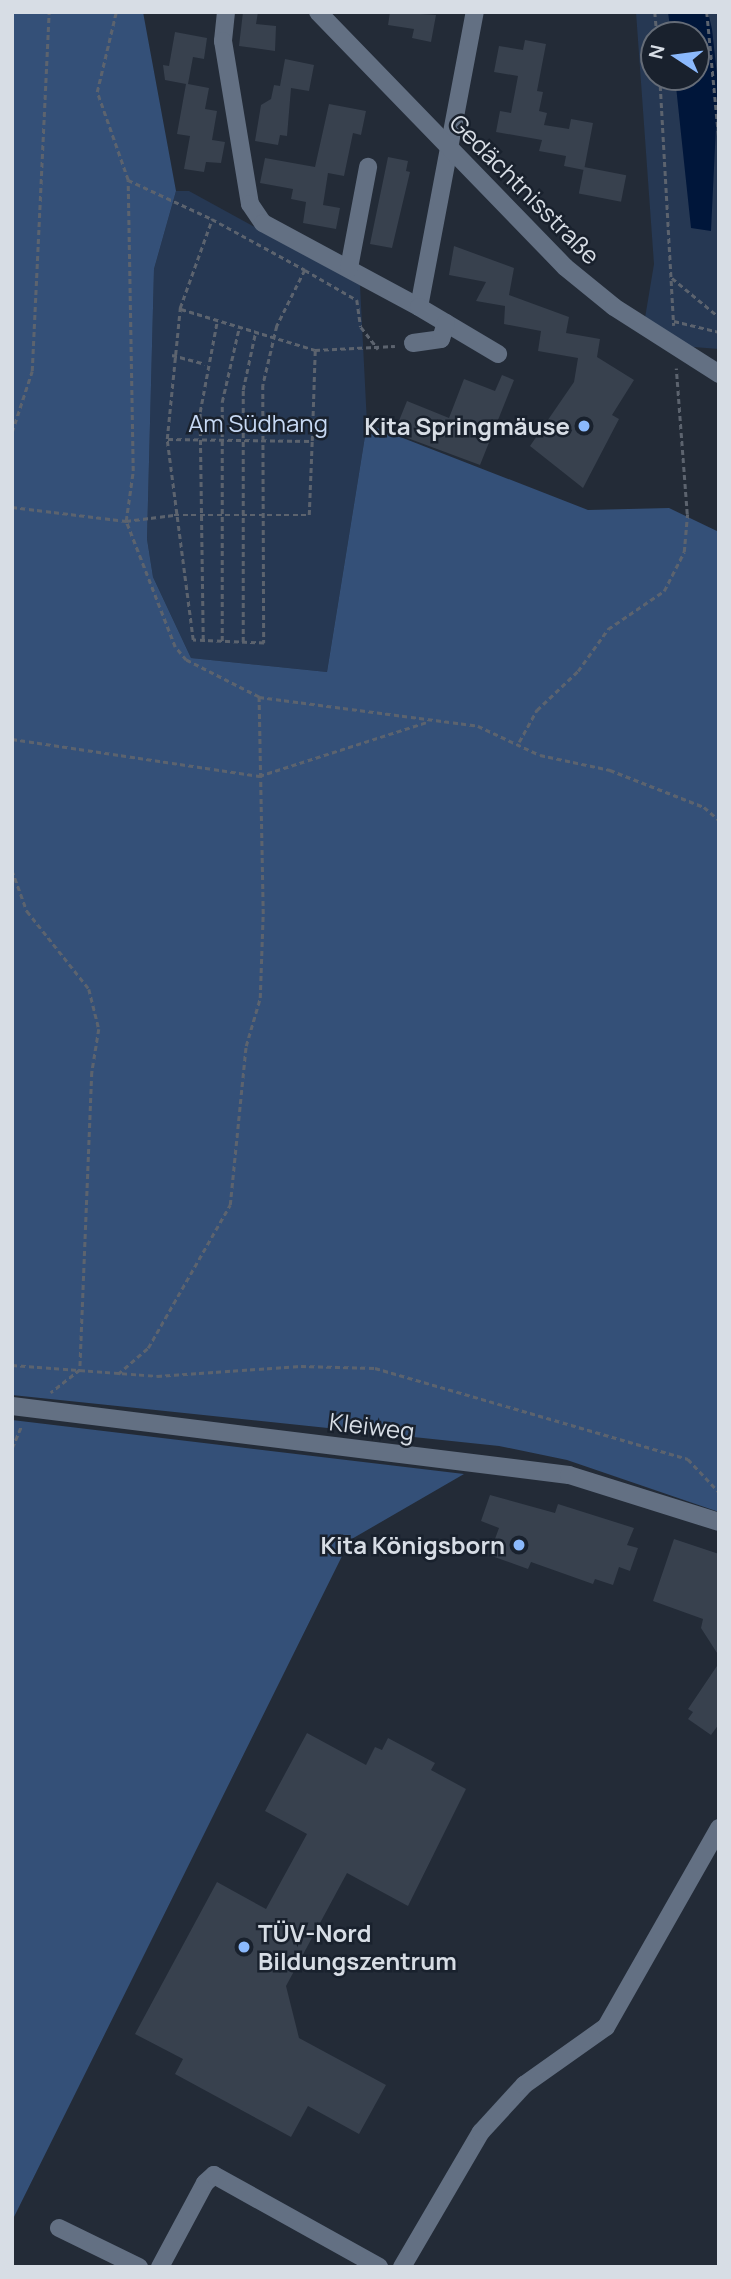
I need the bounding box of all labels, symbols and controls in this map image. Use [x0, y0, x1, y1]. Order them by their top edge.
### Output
north arrow [640, 21, 710, 91]
text: N [642, 42, 671, 61]
street label: Gedächtnisstraße [444, 108, 606, 270]
park label: Am Südhang [188, 409, 328, 437]
place label: Kita Springmäuse [364, 412, 570, 440]
marker: Kita Springmäuse [576, 418, 592, 434]
street label: Kleiweg [328, 1406, 416, 1446]
place label: Kita Königsborn [321, 1531, 505, 1559]
marker: Kita Königsborn [511, 1537, 527, 1553]
place label: TÜV-Nord Bildungszentrum [258, 1919, 457, 1975]
marker: TÜV-Nord Bildungszentrum [236, 1939, 252, 1955]

